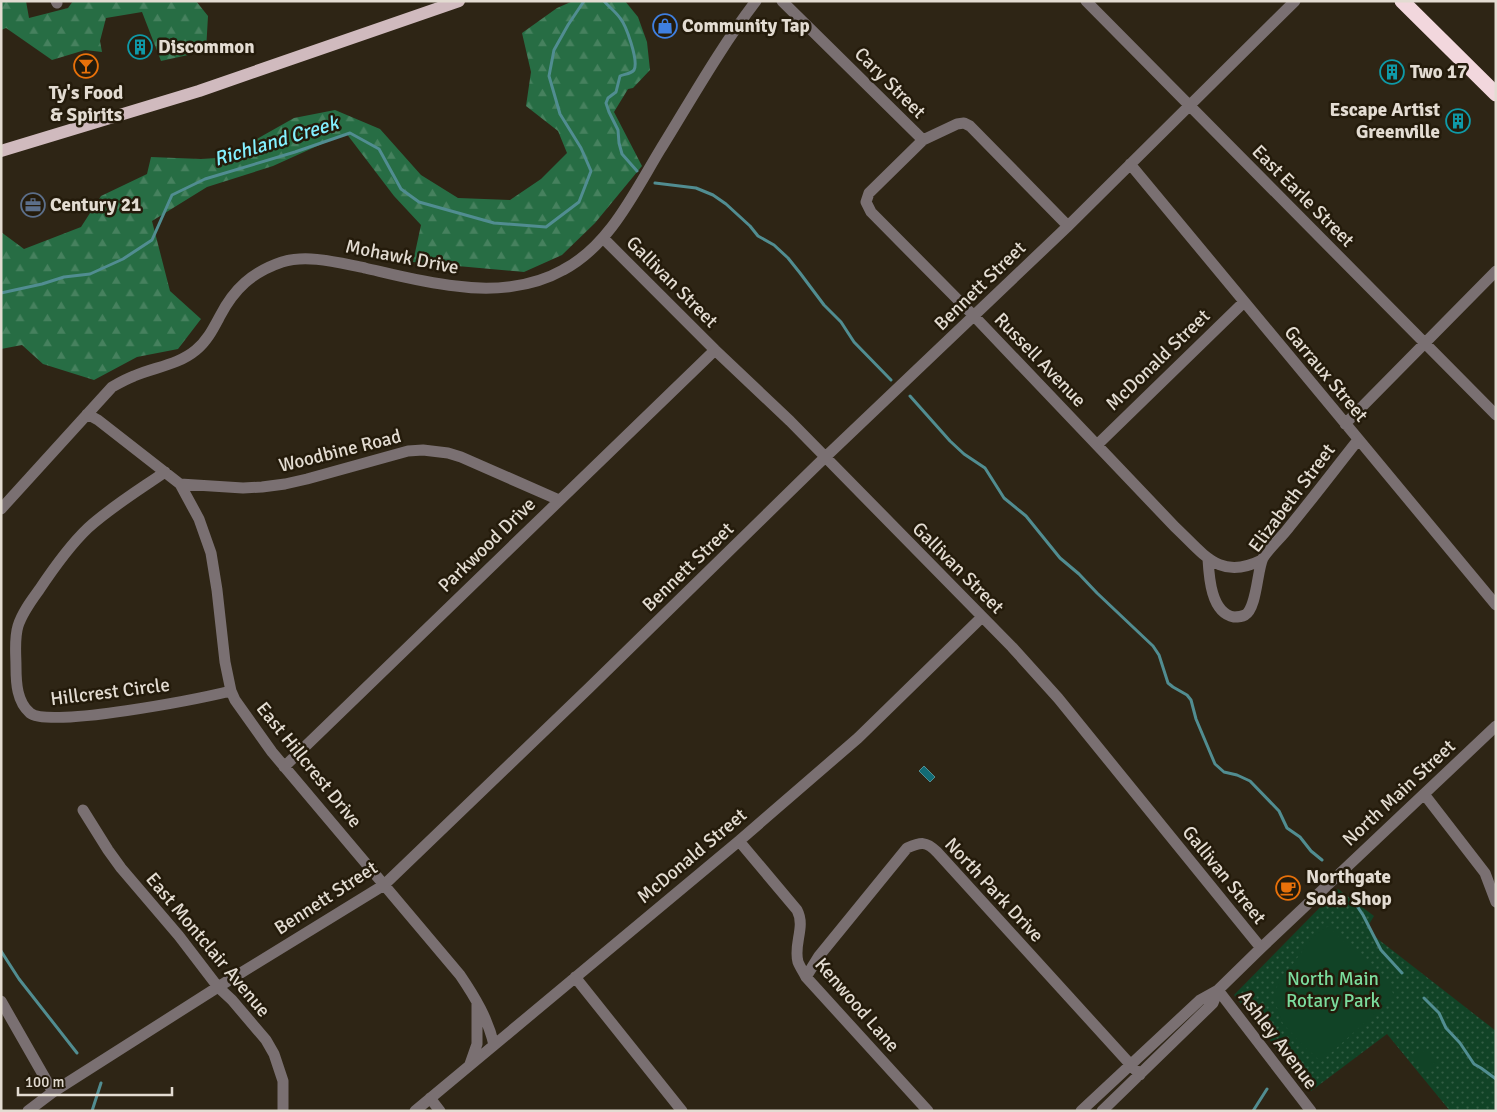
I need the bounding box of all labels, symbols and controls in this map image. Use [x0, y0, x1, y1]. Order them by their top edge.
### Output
shop icon: Community Tap [652, 13, 678, 39]
place label: Community Tap [682, 14, 810, 38]
building icon: Discommon [127, 34, 153, 60]
place label: Discommon [158, 35, 255, 59]
street label: Cary Street [849, 42, 931, 124]
bar icon: Ty's Food & Spirits [73, 53, 99, 79]
building icon: Two 17 [1379, 59, 1405, 85]
place label: Two 17 [1410, 60, 1467, 84]
place label: Ty's Food & Spirits [49, 81, 123, 127]
place label: Escape Artist Greenville [1329, 98, 1440, 144]
building icon: Escape Artist Greenville [1445, 108, 1471, 134]
water label: Richland Creek [211, 110, 343, 172]
street label: East Earle Street [1247, 140, 1360, 253]
office icon: Century 21 [20, 192, 46, 218]
place label: Century 21 [50, 193, 141, 217]
street label: Gallivan Street [621, 231, 723, 333]
street label: Mohawk Drive [343, 234, 461, 280]
street label: Bennett Street [929, 236, 1031, 336]
street label: McDonald Street [1101, 304, 1215, 416]
street label: Russell Avenue [989, 308, 1091, 412]
street label: Garraux Street [1279, 321, 1373, 427]
street label: Woodbine Road [276, 424, 404, 478]
street label: Elizabeth Street [1243, 439, 1341, 557]
street label: Parkwood Drive [433, 492, 541, 598]
street label: Bennett Street [637, 517, 739, 617]
street label: Gallivan Street [907, 517, 1009, 619]
street label: Hillcrest Circle [49, 673, 171, 711]
street label: East Hillcrest Drive [251, 697, 367, 833]
street label: North Main Street [1338, 734, 1461, 851]
street label: McDonald Street [632, 803, 752, 909]
street label: Gallivan Street [1177, 821, 1271, 929]
street label: North Park Drive [939, 833, 1049, 947]
street label: Bennett Street [270, 856, 382, 940]
place label: Northgate Soda Shop [1306, 865, 1392, 911]
street label: East Montclair Avenue [140, 868, 276, 1022]
cafe icon: Northgate Soda Shop [1275, 875, 1301, 901]
street label: Kenwood Lane [809, 953, 905, 1057]
park label: North Main Rotary Park [1286, 967, 1381, 1013]
street label: Ashley Avenue [1233, 986, 1323, 1094]
scale bar [18, 1064, 171, 1096]
text: 100 m [25, 1073, 65, 1091]

